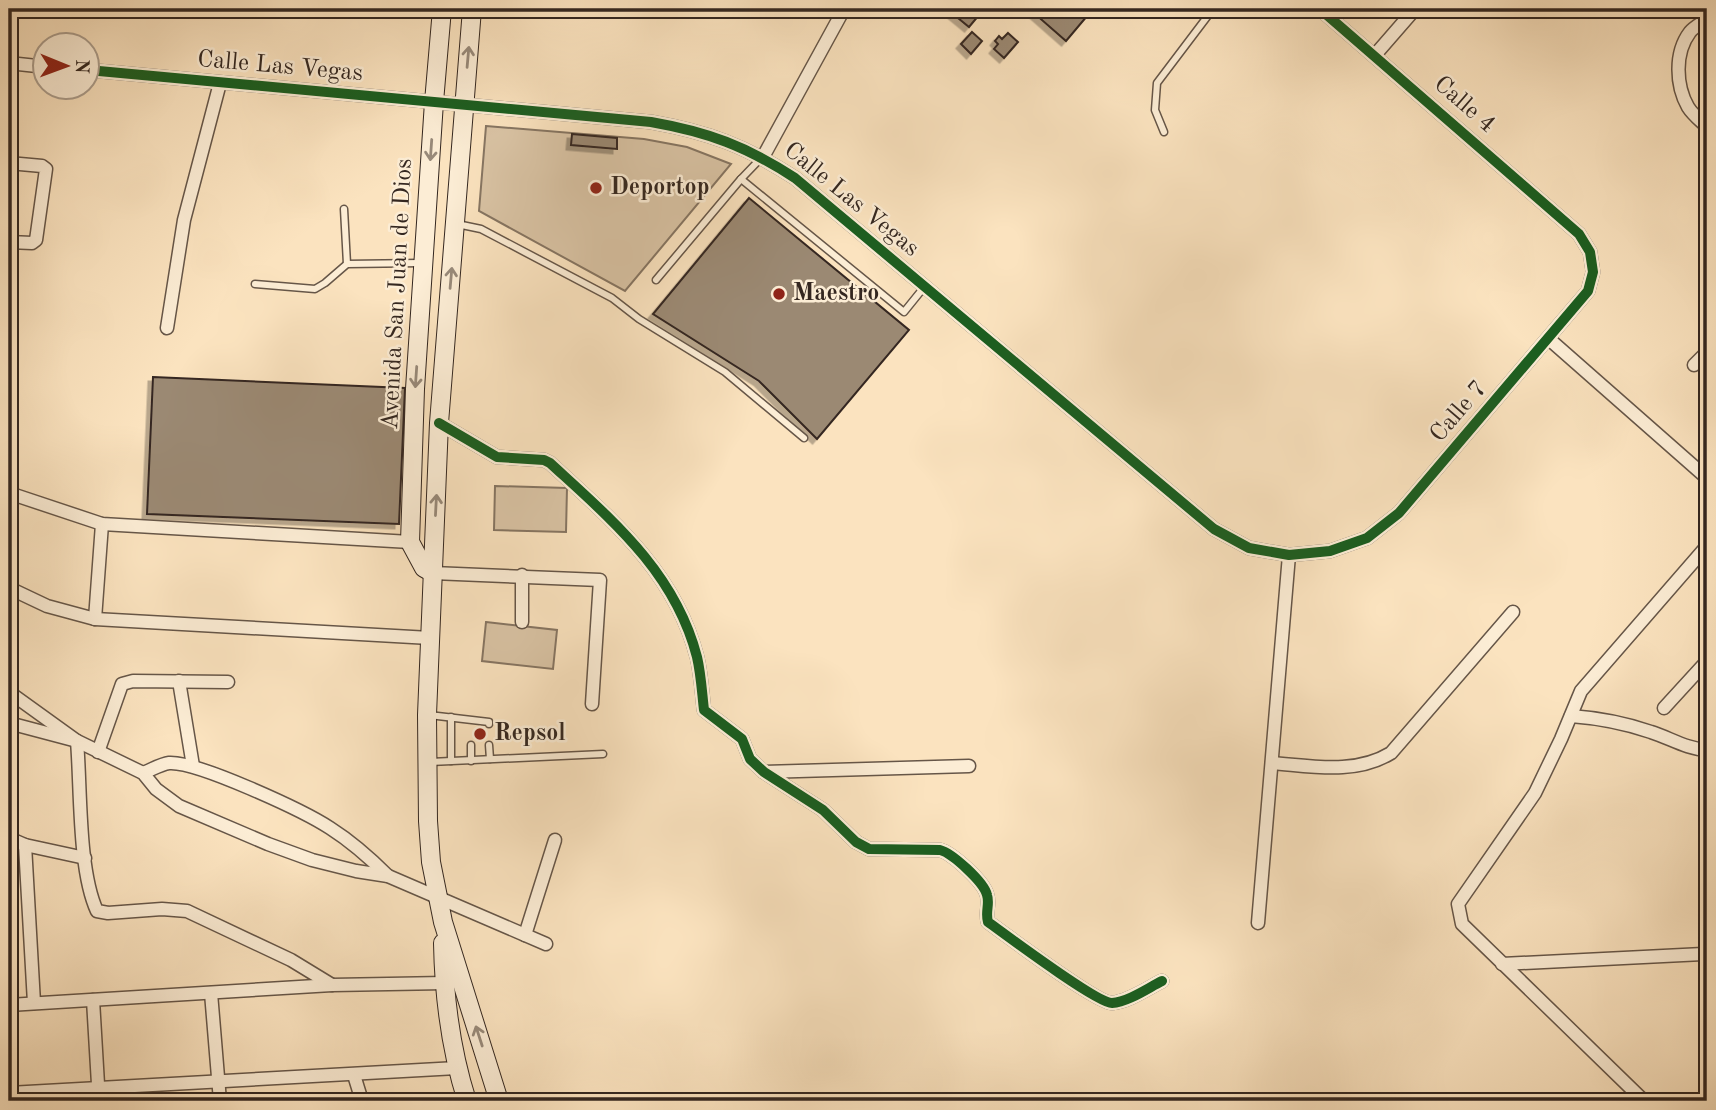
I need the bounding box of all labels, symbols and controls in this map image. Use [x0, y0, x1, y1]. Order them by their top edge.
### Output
north arrow [32, 32, 102, 102]
one-way arrow [462, 46, 475, 69]
street label: Calle Las Vegas [196, 48, 364, 86]
text: N [71, 59, 90, 74]
street label: Calle 4 [1429, 72, 1499, 138]
one-way arrow [424, 138, 437, 161]
street label: Calle Las Vegas [779, 138, 923, 262]
street label: Avenida San Juan de Dios [379, 158, 417, 430]
place label: Deportop [610, 176, 710, 200]
marker: Deportop [588, 180, 604, 196]
one-way arrow [445, 267, 458, 290]
place label: Maestro [793, 282, 879, 306]
marker: Maestro [771, 286, 787, 302]
one-way arrow [409, 365, 422, 388]
street label: Calle 7 [1426, 377, 1492, 447]
one-way arrow [429, 494, 442, 517]
place label: Repsol [494, 722, 566, 746]
marker: Repsol [472, 726, 488, 742]
one-way arrow [471, 1025, 484, 1047]

